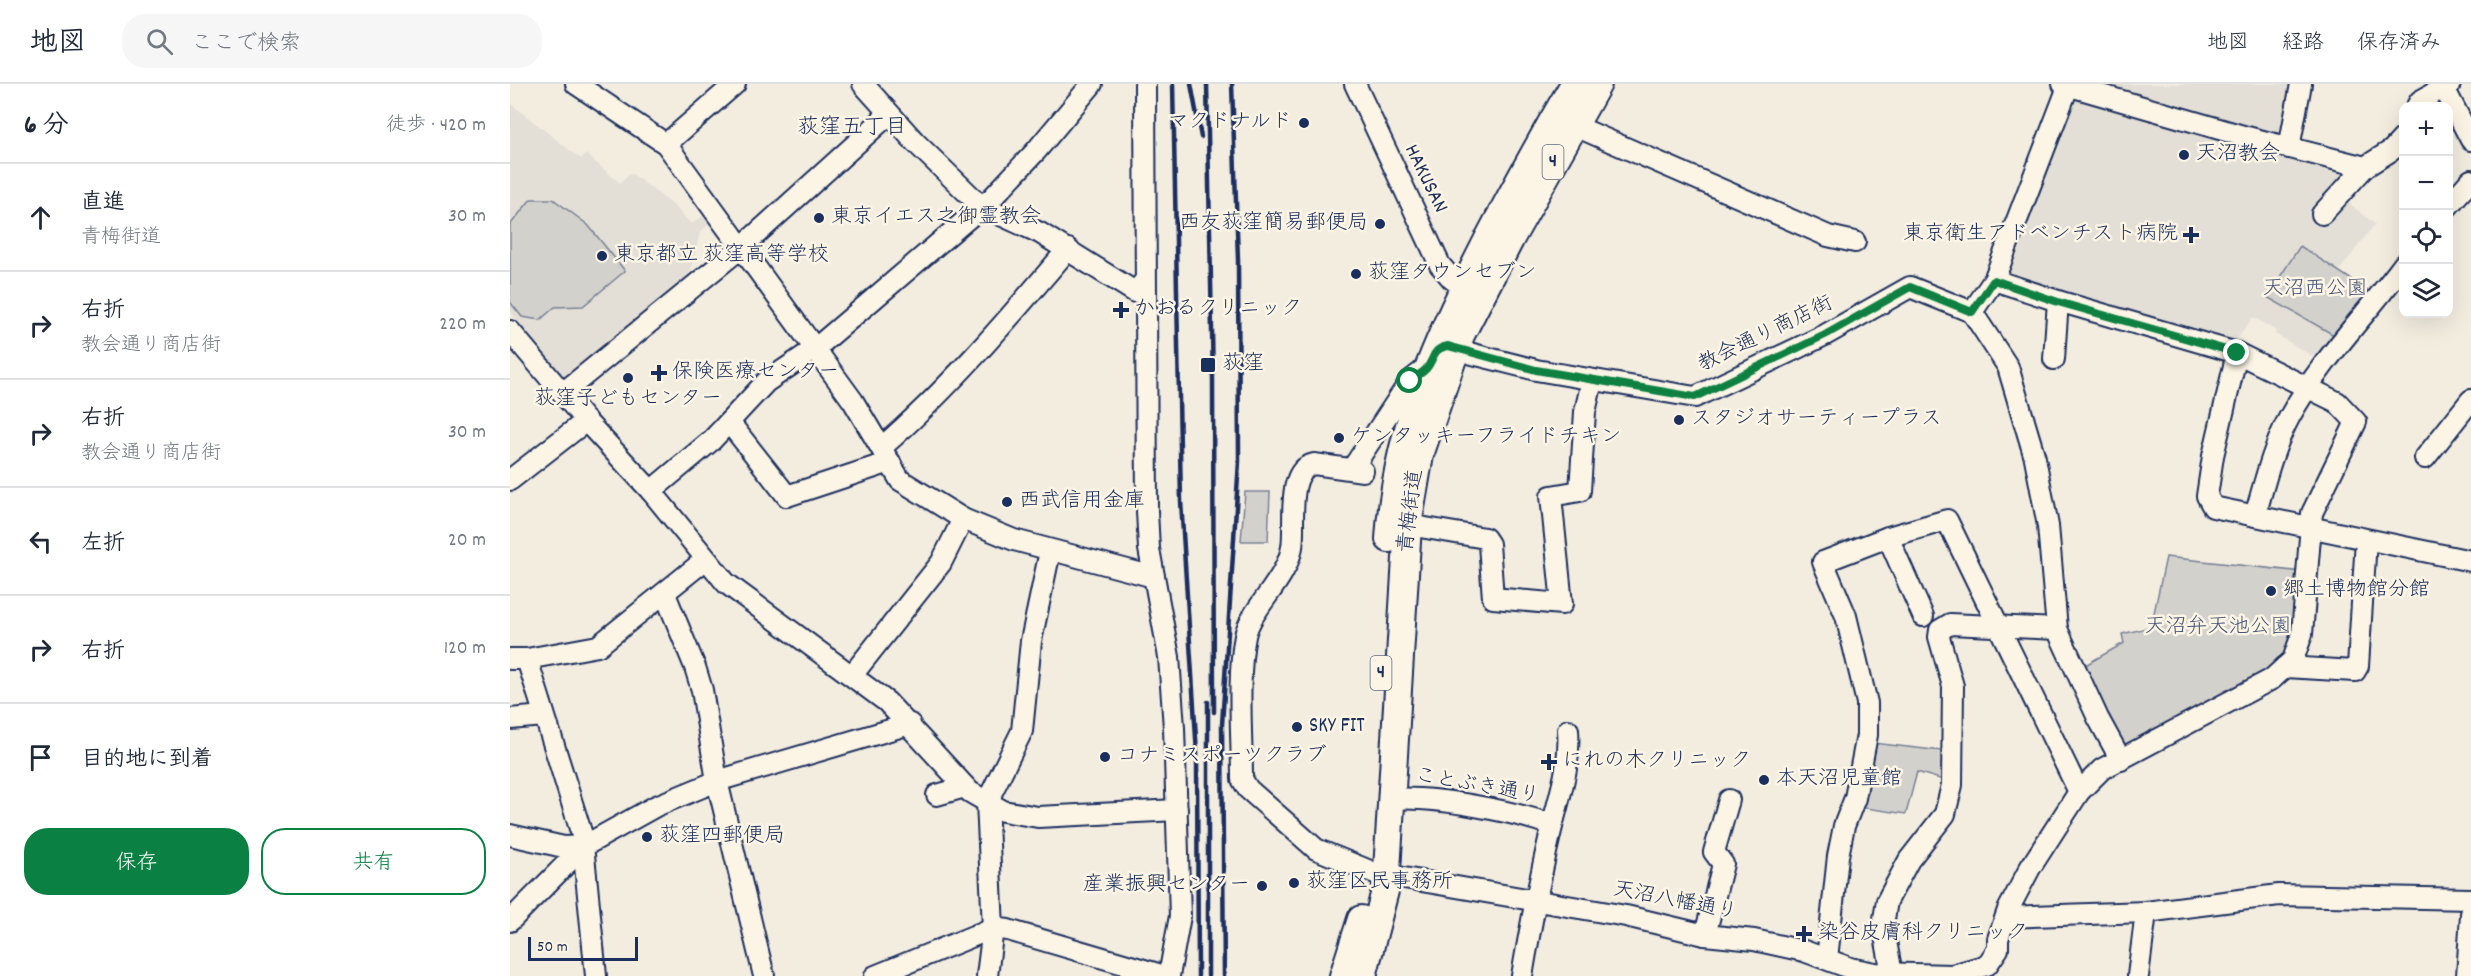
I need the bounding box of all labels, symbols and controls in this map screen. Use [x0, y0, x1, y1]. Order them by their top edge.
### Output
search box [122, 14, 542, 68]
text: 地図 [30, 25, 86, 65]
icon: search [143, 25, 176, 58]
text: ここで検索 [191, 29, 301, 60]
text: 地図 [2207, 29, 2249, 59]
text: 経路 [2282, 29, 2324, 59]
text: 保存済み [2357, 29, 2441, 59]
map controls [2399, 102, 2453, 318]
button: + [2399, 102, 2453, 156]
text: 6 分 [24, 108, 69, 145]
place label: マクドナルド [1168, 108, 1292, 138]
text: 徒歩 · 420 m [386, 112, 486, 140]
district label: 荻窪五丁目 [797, 113, 907, 144]
marker: マクドナルド [1297, 116, 1311, 130]
street label: HAKUSAN [1395, 140, 1455, 218]
place label: 天沼教会 [2196, 140, 2280, 170]
road number: 4 [1542, 145, 1564, 179]
marker: 天沼教会 [2177, 148, 2191, 162]
button: − [2399, 156, 2453, 210]
text: 直進 [81, 188, 125, 219]
icon: ahead [24, 201, 57, 234]
text: 30 m [448, 203, 486, 231]
place label: 東京イエス之御霊教会 [831, 203, 1041, 233]
place label: 西友荻窪簡易郵便局 [1179, 209, 1368, 239]
button: locate [2399, 210, 2453, 264]
marker: 東京イエス之御霊教会 [812, 211, 826, 225]
marker: 西友荻窪簡易郵便局 [1373, 217, 1387, 231]
place label: 東京衛生アドベンチスト病院 [1903, 220, 2178, 250]
text: 青梅街道 [81, 224, 161, 252]
marker: 東京衛生アドベンチスト病院 [2182, 226, 2200, 244]
place label: 東京都立 荻窪高等学校 [614, 241, 829, 271]
marker: 東京都立 荻窪高等学校 [595, 249, 609, 263]
place label: 荻窪タウンセブン [1368, 259, 1536, 289]
button: layers [2399, 264, 2453, 318]
marker: 荻窪タウンセブン [1349, 267, 1363, 281]
park label: 天沼西公園 [2263, 275, 2368, 305]
street label: 教会通り商店街 [1693, 289, 1839, 381]
place label: かおるクリニック [1134, 295, 1302, 325]
text: 右折 [81, 296, 125, 327]
marker: かおるクリニック [1112, 301, 1130, 319]
icon: right [24, 309, 57, 342]
text: 220 m [439, 311, 486, 339]
text: 教会通り商店街 [81, 332, 221, 360]
route end [2223, 339, 2249, 365]
place label: 荻窪 [1222, 350, 1264, 380]
marker: 荻窪 [1199, 356, 1217, 374]
place label: 保険医療センター [672, 358, 839, 388]
marker: 保険医療センター [650, 364, 668, 382]
route start [1396, 367, 1422, 393]
marker: 荻窪子どもセンター [621, 371, 635, 385]
place label: 荻窪子どもセンター [534, 385, 722, 415]
text: 右折 [81, 404, 125, 435]
place label: スタジオサーティープラス [1691, 405, 1942, 435]
marker: スタジオサーティープラス [1672, 413, 1686, 427]
icon: right [24, 417, 57, 450]
text: 30 m [448, 419, 486, 447]
place label: ケンタッキーフライドチキン [1351, 423, 1621, 453]
marker: ケンタッキーフライドチキン [1332, 431, 1346, 445]
text: 教会通り商店街 [81, 440, 221, 468]
street label: 青梅街道 [1392, 467, 1432, 555]
place label: 西武信用金庫 [1019, 487, 1145, 517]
marker: 西武信用金庫 [1000, 495, 1014, 509]
icon: left [24, 525, 57, 558]
text: 20 m [448, 527, 486, 555]
text: 左折 [81, 529, 125, 560]
place label: 郷土博物館分館 [2283, 576, 2430, 606]
marker: 郷土博物館分館 [2264, 584, 2278, 598]
park label: 天沼弁天池公園 [2145, 613, 2292, 643]
icon: right [24, 633, 57, 666]
text: 120 m [444, 635, 486, 663]
text: 右折 [81, 637, 125, 668]
road number: 4 [1370, 656, 1392, 690]
place label: SKY FIT [1309, 712, 1365, 742]
marker: SKY FIT [1290, 720, 1304, 734]
icon: arrive [24, 741, 57, 774]
place label: コナミスポーツクラブ [1117, 742, 1327, 772]
text: 目的地に到着 [81, 745, 213, 776]
place label: にれの木クリニック [1562, 747, 1751, 777]
marker: コナミスポーツクラブ [1098, 750, 1112, 764]
marker: にれの木クリニック [1540, 753, 1558, 771]
street label: ことぶき通り [1412, 761, 1542, 813]
place label: 本天沼児童館 [1776, 765, 1902, 795]
marker: 本天沼児童館 [1757, 773, 1771, 787]
place label: 荻窪四郵便局 [659, 822, 785, 852]
button: 保存 [24, 828, 249, 895]
button: 共有 [261, 828, 486, 895]
marker: 荻窪四郵便局 [640, 830, 654, 844]
place label: 荻窪区民事務所 [1306, 868, 1453, 898]
place label: 産業振興センター [1083, 871, 1250, 901]
street label: 天沼八幡通り [1610, 875, 1740, 929]
marker: 荻窪区民事務所 [1287, 876, 1301, 890]
marker: 産業振興センター [1255, 879, 1269, 893]
place label: 染谷皮膚科クリニック [1818, 919, 2028, 949]
marker: 染谷皮膚科クリニック [1795, 925, 1813, 943]
scale bar [528, 934, 638, 962]
text: 50 m [537, 936, 568, 959]

